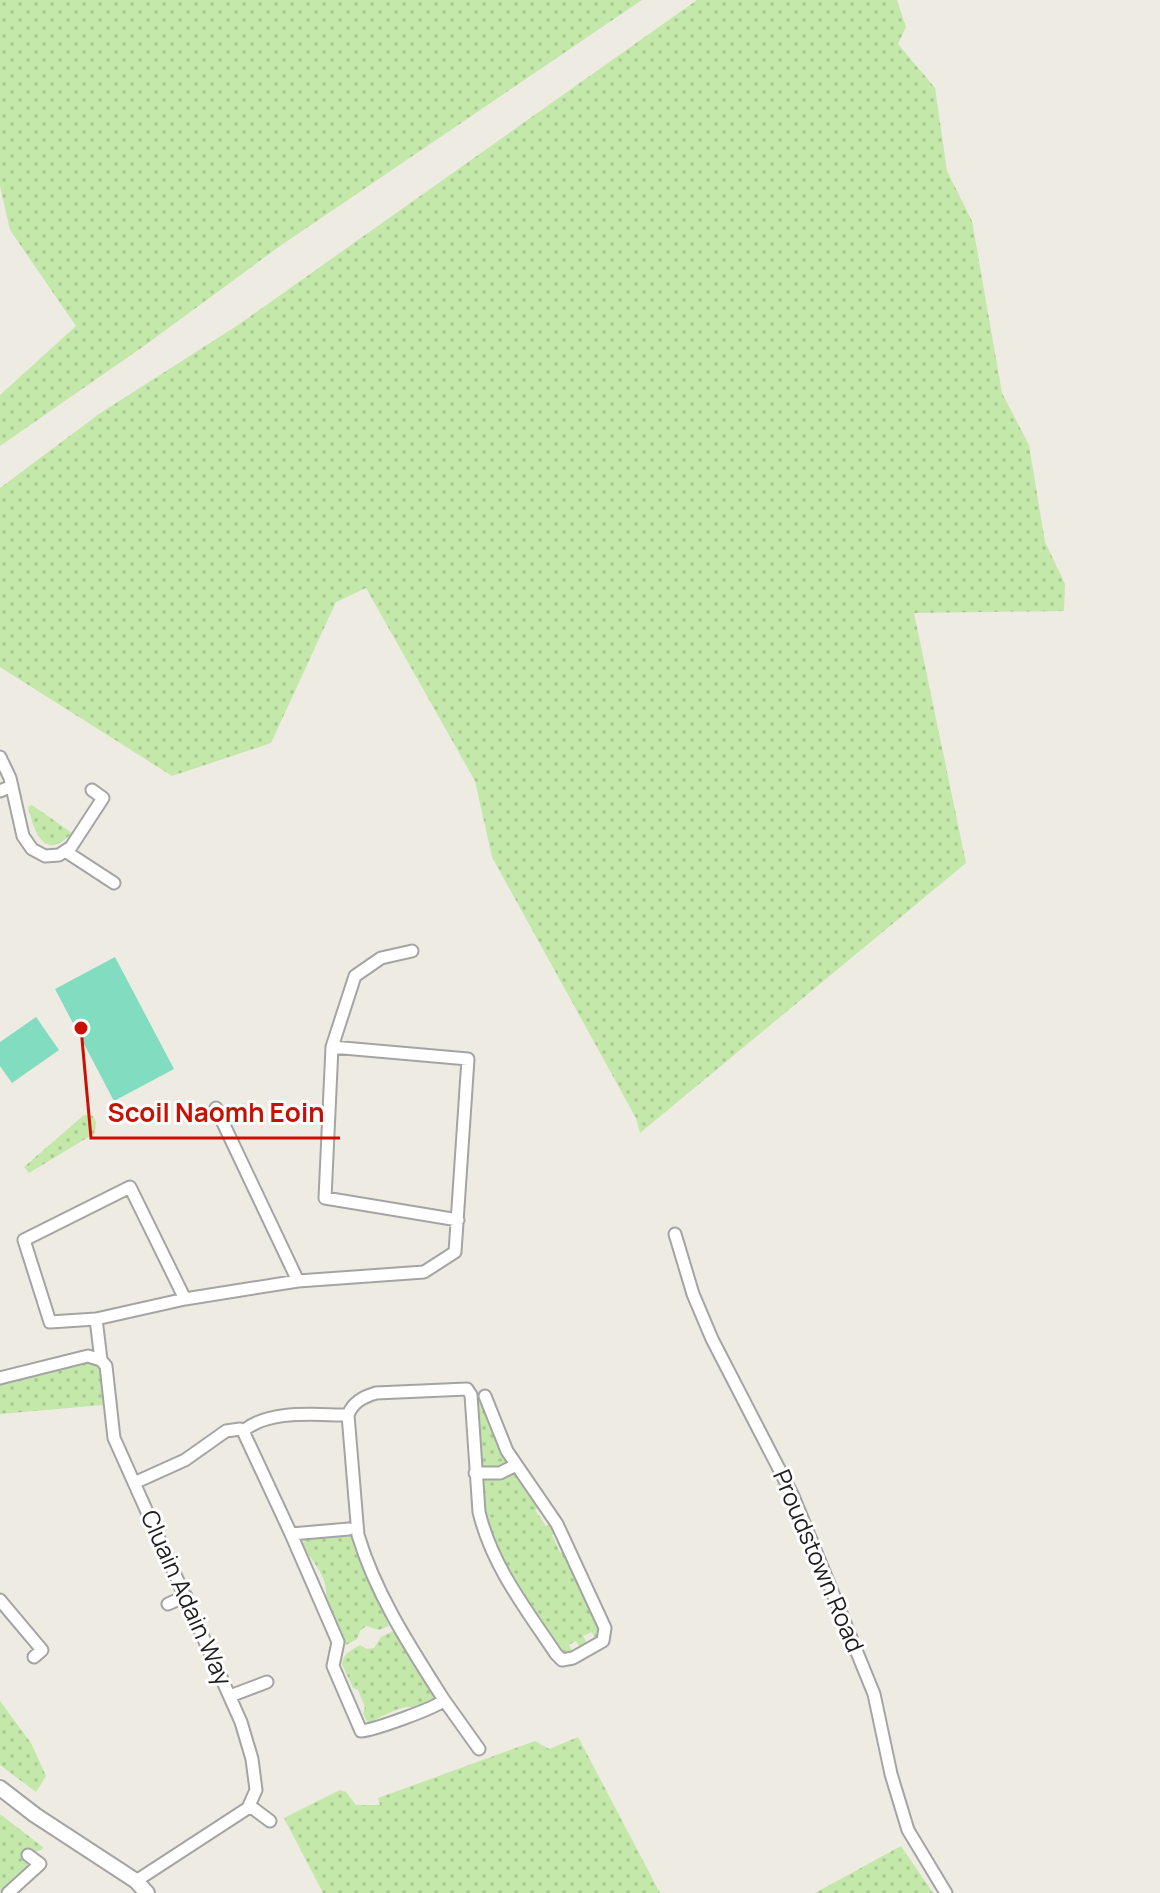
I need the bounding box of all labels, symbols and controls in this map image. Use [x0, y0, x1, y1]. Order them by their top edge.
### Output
callout: Scoil Naomh Eoin [91, 1088, 340, 1138]
text: Scoil Naomh Eoin [108, 1094, 324, 1130]
street label: Proudstown Road [766, 1464, 873, 1657]
street label: Cluain Adain Way [134, 1504, 241, 1691]

